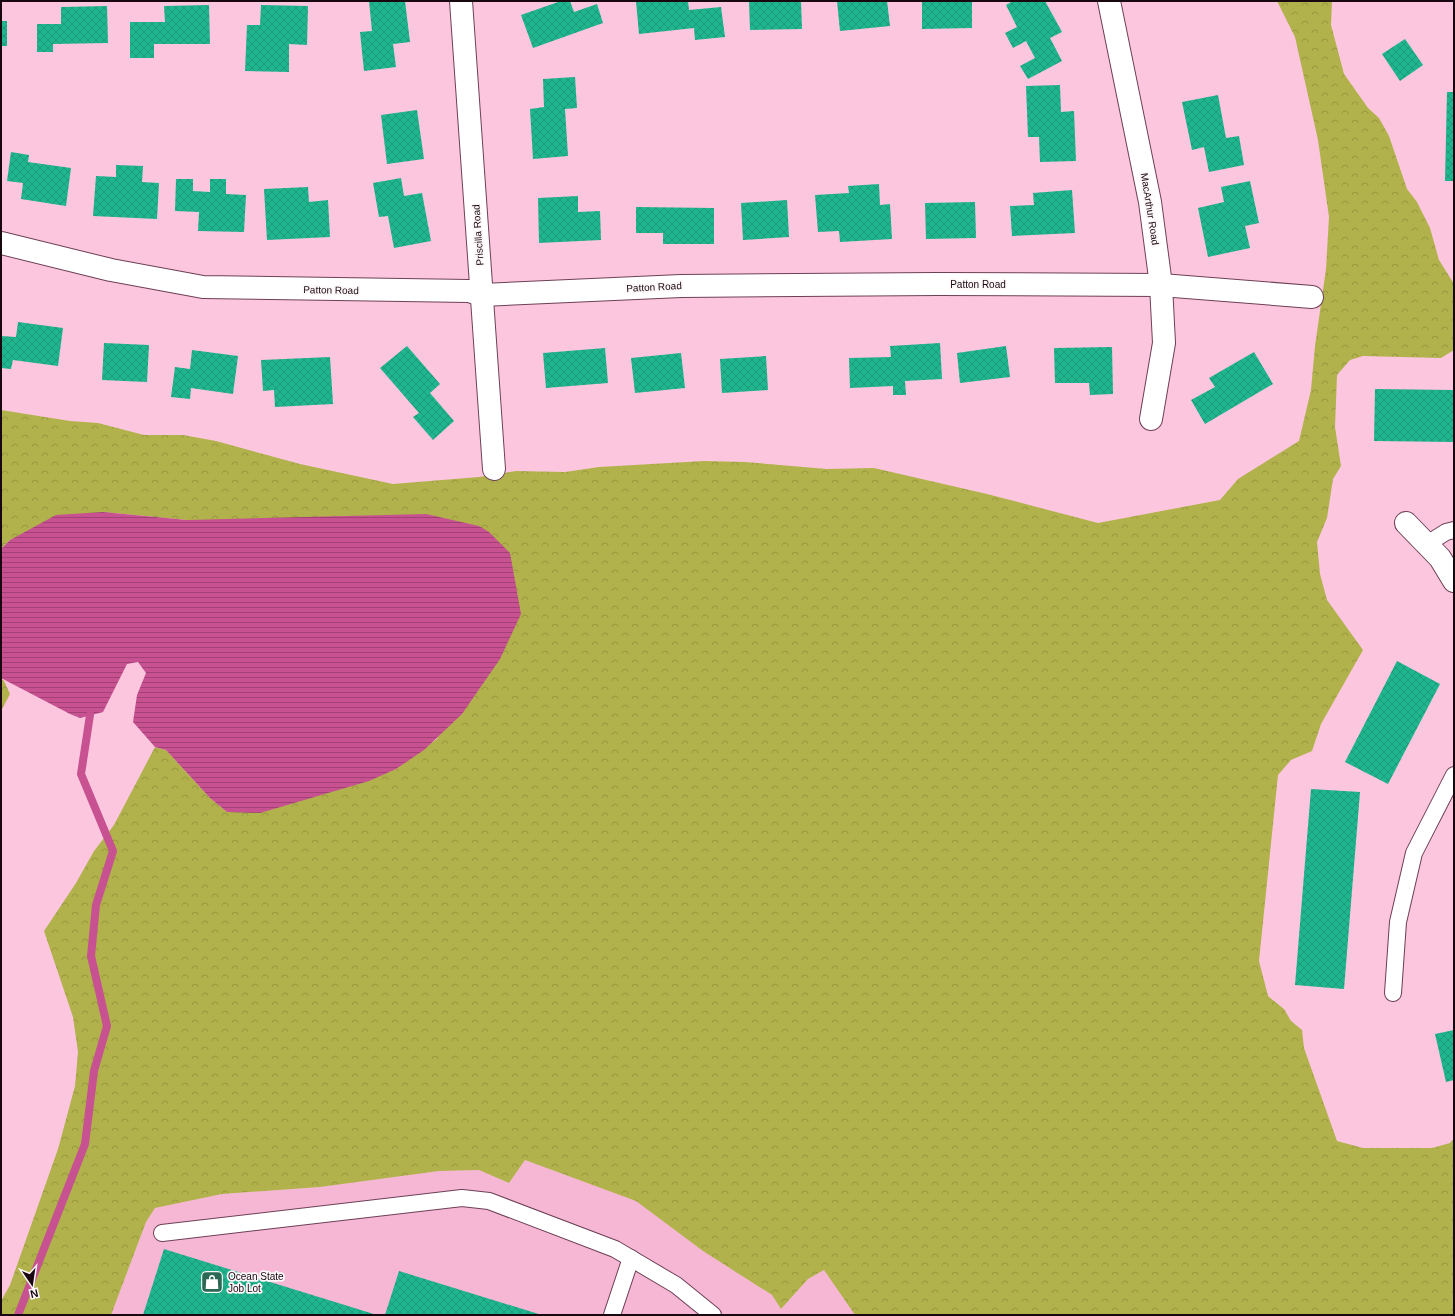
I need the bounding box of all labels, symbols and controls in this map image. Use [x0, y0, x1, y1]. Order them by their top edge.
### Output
street label: MacArthur Road [1139, 172, 1161, 246]
street label: Priscilla Road [470, 204, 486, 266]
street label: Patton Road [950, 279, 1006, 290]
street label: Patton Road [626, 280, 682, 294]
street label: Patton Road [303, 284, 359, 296]
north arrow [12, 1264, 52, 1304]
shop icon: Ocean State Job Lot [199, 1269, 225, 1295]
place label: Ocean State Job Lot [228, 1271, 284, 1294]
text: N [29, 1287, 39, 1300]

